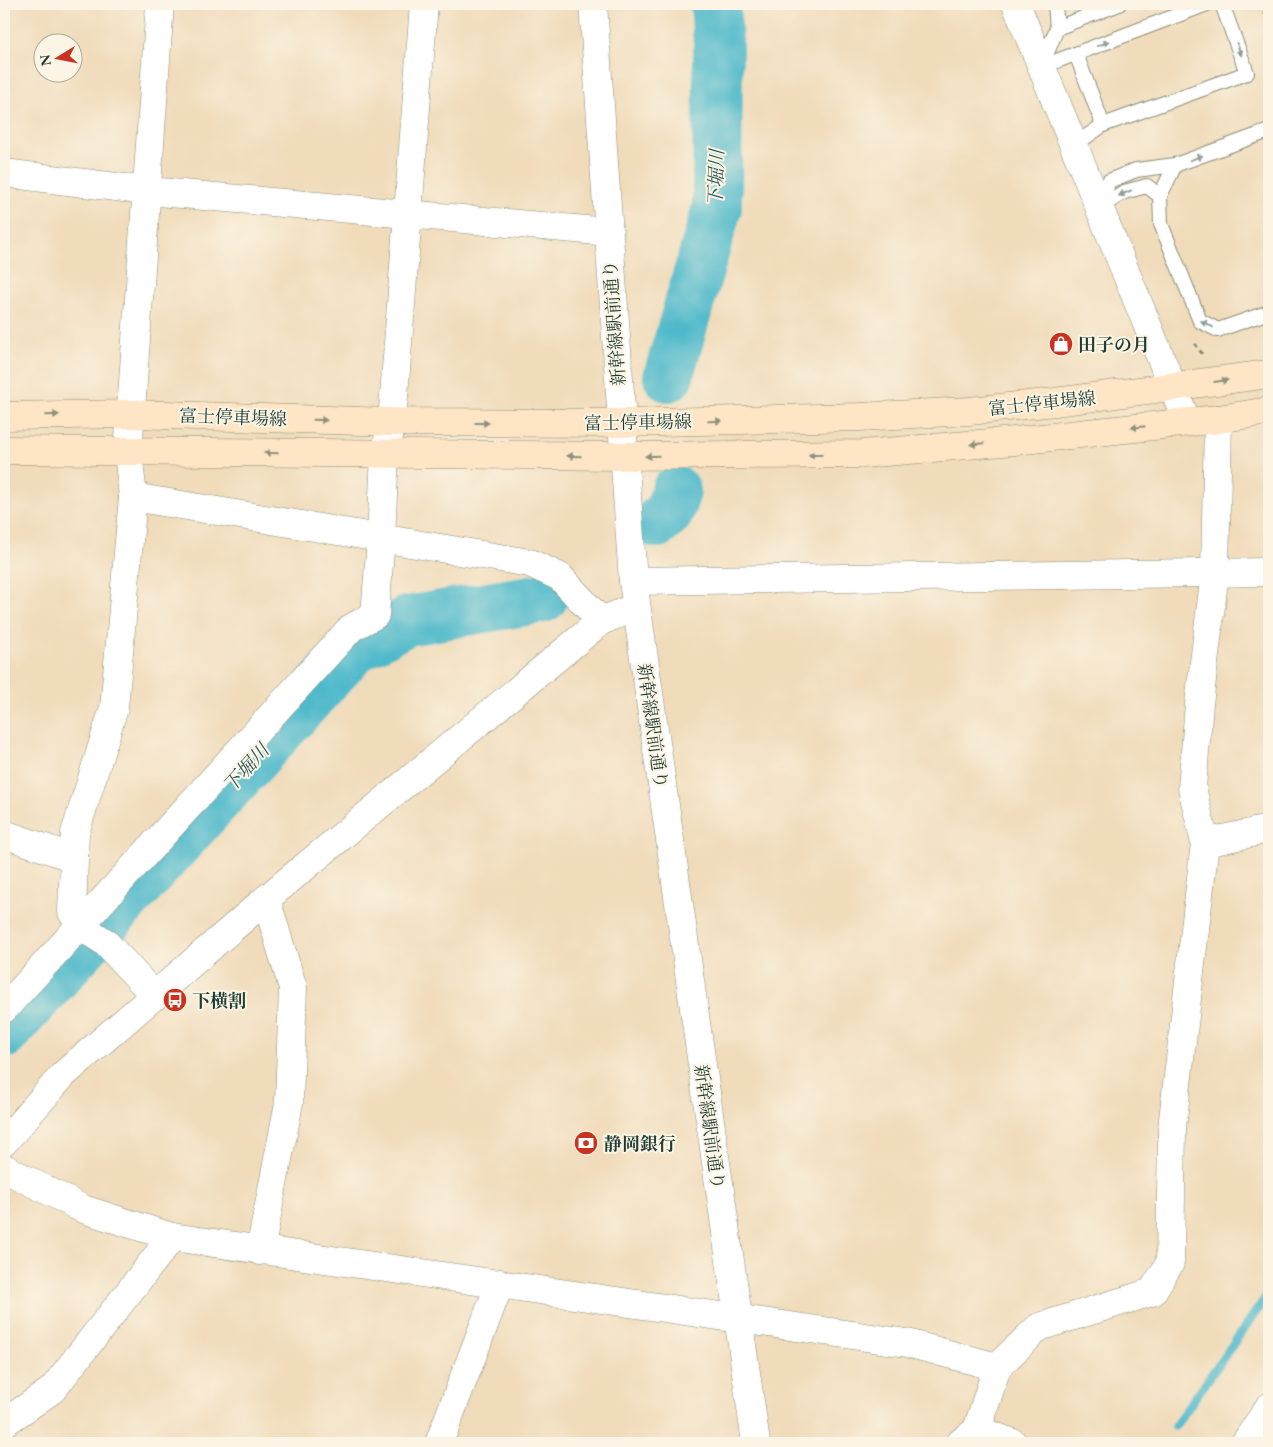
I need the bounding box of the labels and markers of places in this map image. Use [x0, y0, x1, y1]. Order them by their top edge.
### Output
shop icon: 田子の月 [1048, 331, 1074, 357]
place label: 田子の月 [1078, 333, 1150, 356]
bus stop icon: 下横割 [162, 987, 188, 1013]
place label: 下横割 [192, 989, 246, 1012]
bank icon: 静岡銀行 [573, 1130, 599, 1156]
place label: 静岡銀行 [604, 1132, 676, 1155]

